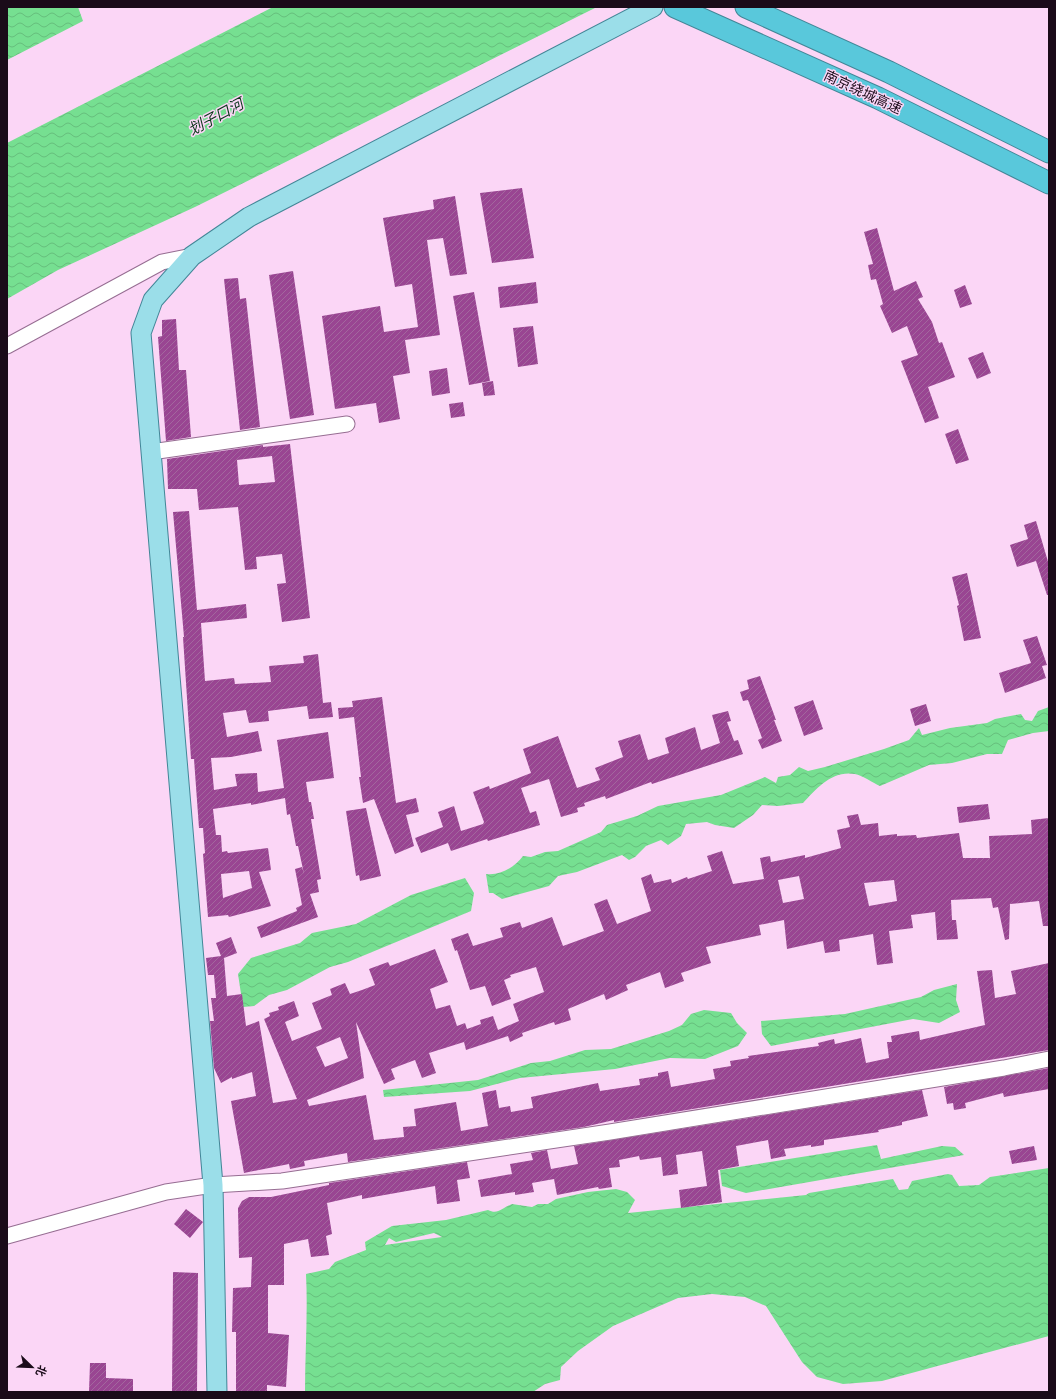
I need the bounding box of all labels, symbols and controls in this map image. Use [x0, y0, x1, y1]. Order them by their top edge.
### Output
street label: 南京绕城高速 [822, 67, 904, 117]
water label: 划子口河 [185, 94, 249, 139]
north arrow [12, 1347, 52, 1387]
text: 北 [33, 1363, 49, 1378]

